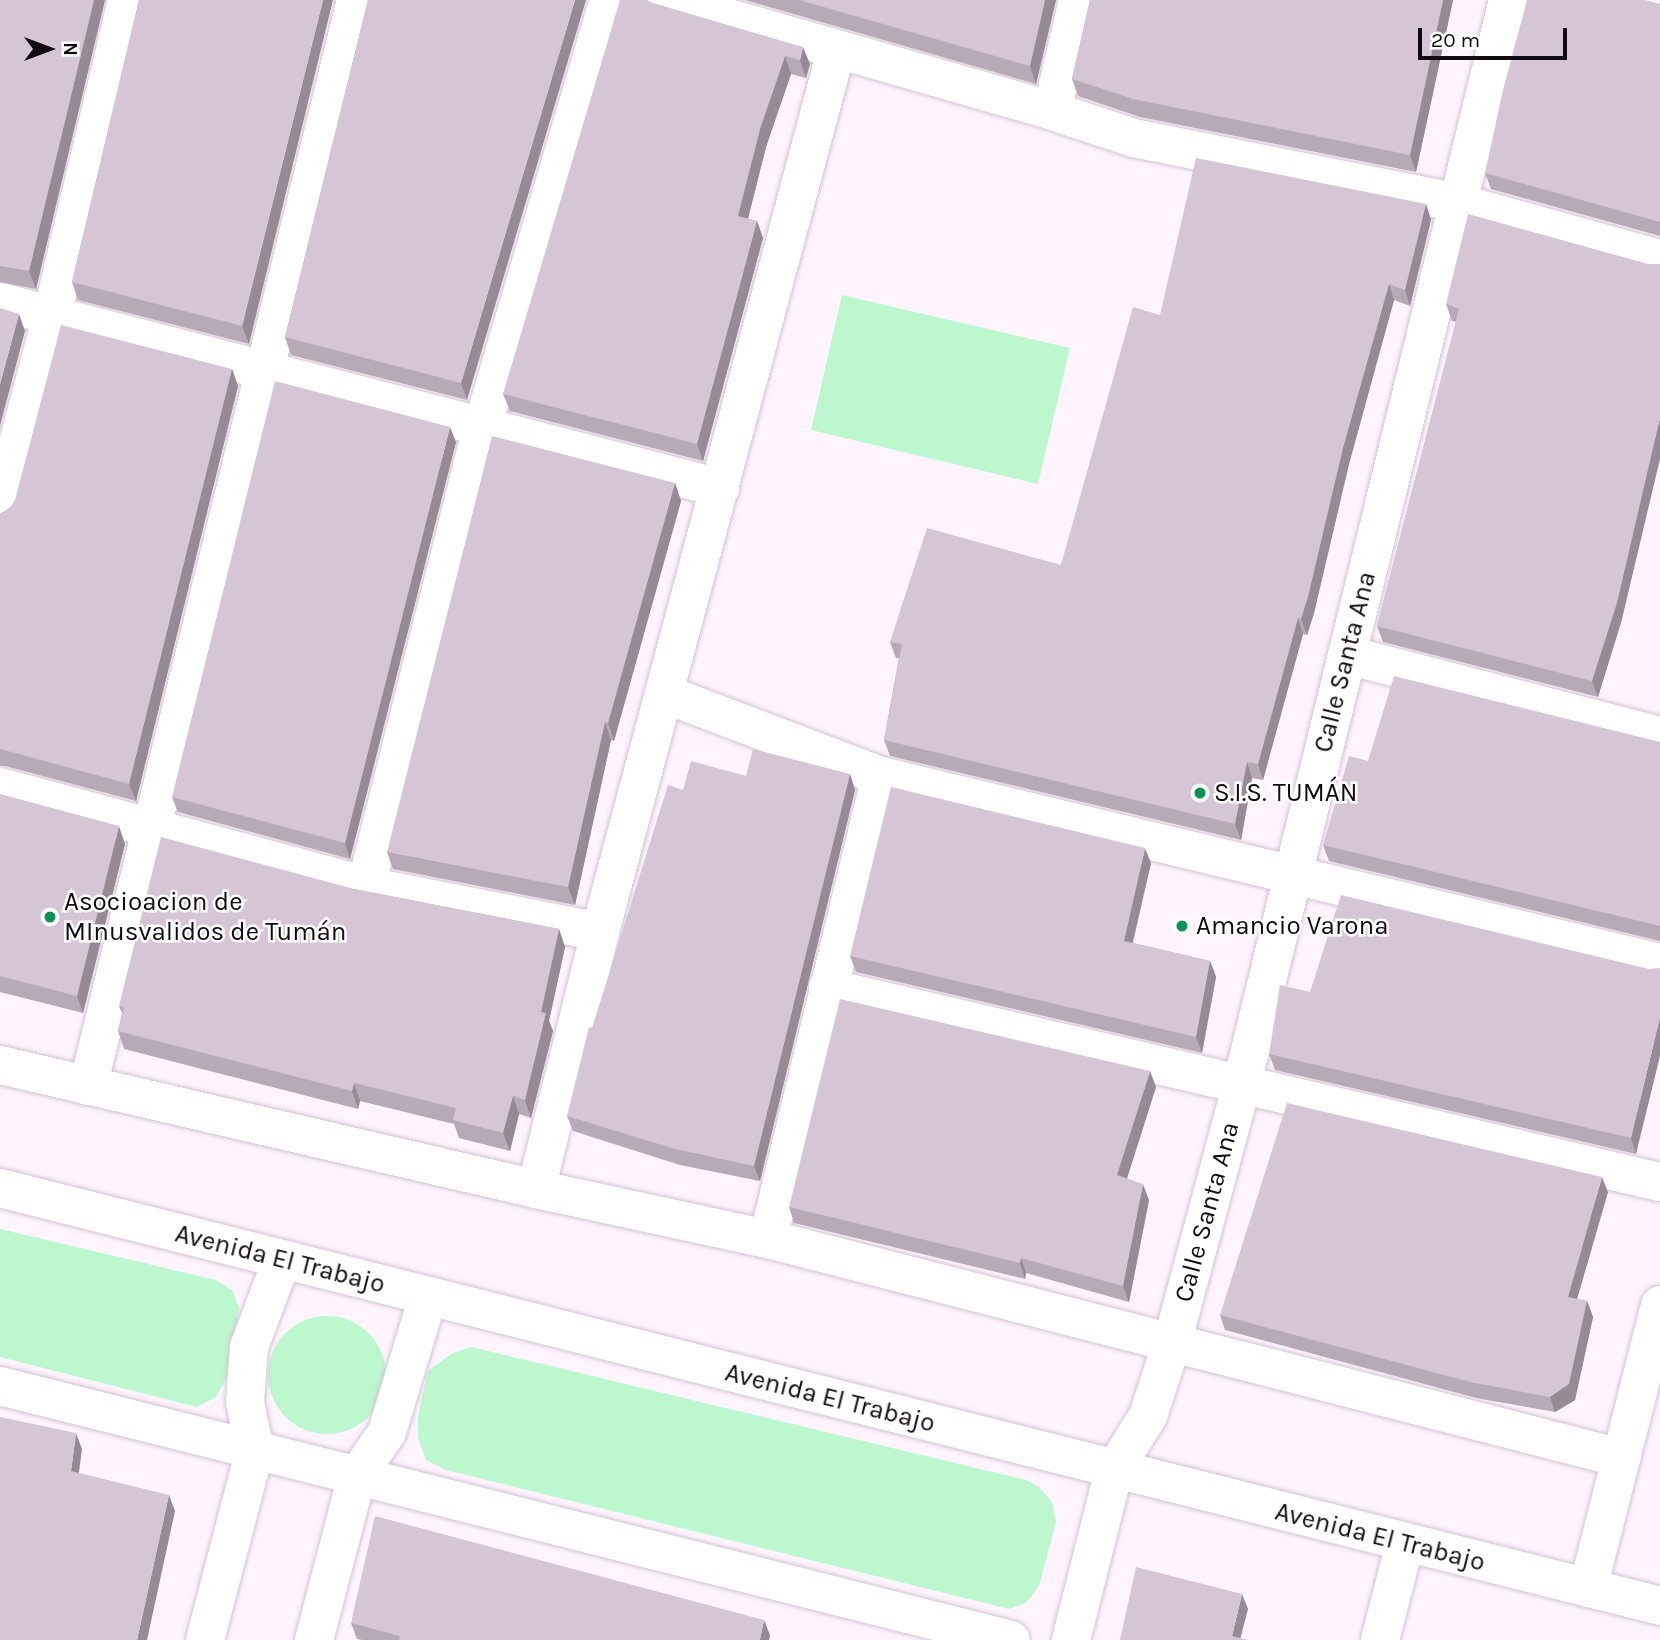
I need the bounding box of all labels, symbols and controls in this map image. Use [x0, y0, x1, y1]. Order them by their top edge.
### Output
north arrow [14, 14, 84, 84]
scale bar [1422, 14, 1571, 58]
text: 20 m [1431, 28, 1480, 52]
text: N [59, 42, 81, 56]
street label: Calle Santa Ana [1307, 568, 1383, 756]
place label: S.I.S. TUMÁN [1214, 777, 1358, 809]
marker: S.I.S. TUMÁN [1192, 785, 1208, 801]
place label: Asocioacion de MInusvalidos de Tumán [64, 886, 346, 948]
marker: Asocioacion de MInusvalidos de Tumán [42, 909, 58, 925]
place label: Amancio Varona [1196, 910, 1389, 942]
marker: Amancio Varona [1174, 918, 1190, 934]
street label: Calle Santa Ana [1168, 1118, 1246, 1306]
street label: Avenida El Trabajo [172, 1218, 388, 1300]
street label: Avenida El Trabajo [722, 1357, 938, 1439]
street label: Avenida El Trabajo [1272, 1496, 1488, 1578]

